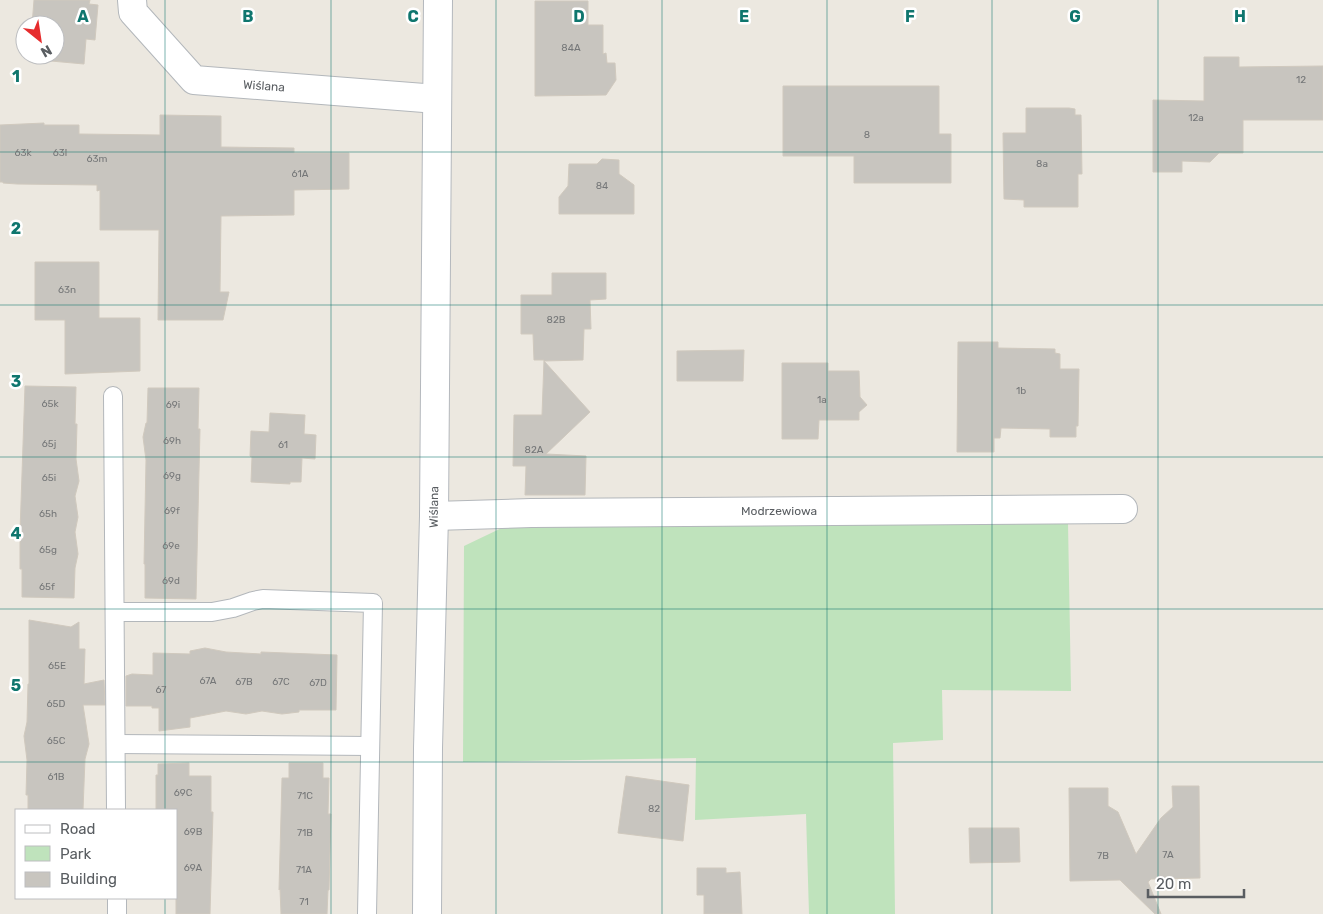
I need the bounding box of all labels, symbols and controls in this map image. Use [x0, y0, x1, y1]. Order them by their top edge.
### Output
text: A [77, 7, 89, 26]
text: B [242, 7, 254, 26]
text: C [407, 7, 419, 26]
text: D [573, 7, 585, 26]
text: E [739, 7, 749, 26]
text: F [905, 7, 915, 26]
text: G [1069, 7, 1081, 26]
text: H [1234, 7, 1246, 26]
north arrow [15, 15, 65, 65]
text: N [38, 41, 55, 61]
house number: 84A [561, 42, 581, 54]
text: 1 [12, 67, 20, 86]
house number: 12 [1296, 74, 1306, 86]
street label: Wiślana [243, 78, 285, 94]
house number: 12a [1188, 112, 1204, 124]
house number: 8 [864, 129, 870, 141]
house number: 63k [14, 147, 32, 159]
house number: 63l [53, 147, 67, 159]
house number: 63m [87, 153, 108, 165]
house number: 8a [1036, 158, 1048, 170]
house number: 61A [292, 168, 309, 180]
house number: 84 [596, 180, 608, 192]
text: 2 [11, 219, 21, 238]
house number: 63n [58, 284, 76, 296]
house number: 82B [547, 314, 566, 326]
text: 3 [11, 372, 21, 391]
house number: 1b [1016, 385, 1026, 397]
house number: 1a [817, 394, 827, 406]
house number: 65k [41, 398, 59, 410]
house number: 69i [166, 399, 180, 411]
house number: 69h [163, 435, 181, 447]
house number: 65j [42, 438, 56, 450]
house number: 61 [278, 439, 288, 451]
house number: 82A [525, 444, 544, 456]
house number: 69g [163, 470, 181, 482]
house number: 65i [42, 472, 56, 484]
street label: Wiślana [427, 486, 441, 528]
street label: Modrzewiowa [741, 504, 817, 518]
house number: 69f [164, 505, 180, 517]
house number: 65h [39, 508, 57, 520]
text: 4 [11, 524, 22, 543]
house number: 69e [162, 540, 180, 552]
house number: 65g [39, 544, 57, 556]
house number: 69d [162, 575, 180, 587]
house number: 65f [39, 581, 55, 593]
house number: 65E [48, 660, 66, 672]
house number: 67A [199, 675, 217, 687]
text: 5 [11, 676, 21, 695]
house number: 67B [235, 676, 253, 688]
house number: 67C [272, 676, 290, 688]
house number: 67D [309, 677, 327, 689]
house number: 67 [156, 684, 166, 696]
house number: 65D [47, 698, 66, 710]
house number: 65C [47, 735, 66, 747]
house number: 61B [48, 771, 65, 783]
house number: 69C [174, 787, 193, 799]
house number: 71C [297, 790, 313, 802]
house number: 82 [648, 803, 660, 815]
legend [15, 809, 178, 899]
text: Road [60, 820, 96, 838]
house number: 69B [184, 826, 203, 838]
house number: 71B [297, 827, 313, 839]
text: Park [60, 845, 91, 863]
house number: 7A [1162, 849, 1174, 861]
house number: 7B [1097, 850, 1109, 862]
house number: 69A [184, 862, 202, 874]
house number: 71A [296, 864, 312, 876]
scale bar [1148, 866, 1244, 898]
text: Building [60, 870, 117, 888]
text: 20 m [1156, 875, 1191, 893]
house number: 71 [299, 896, 309, 908]

